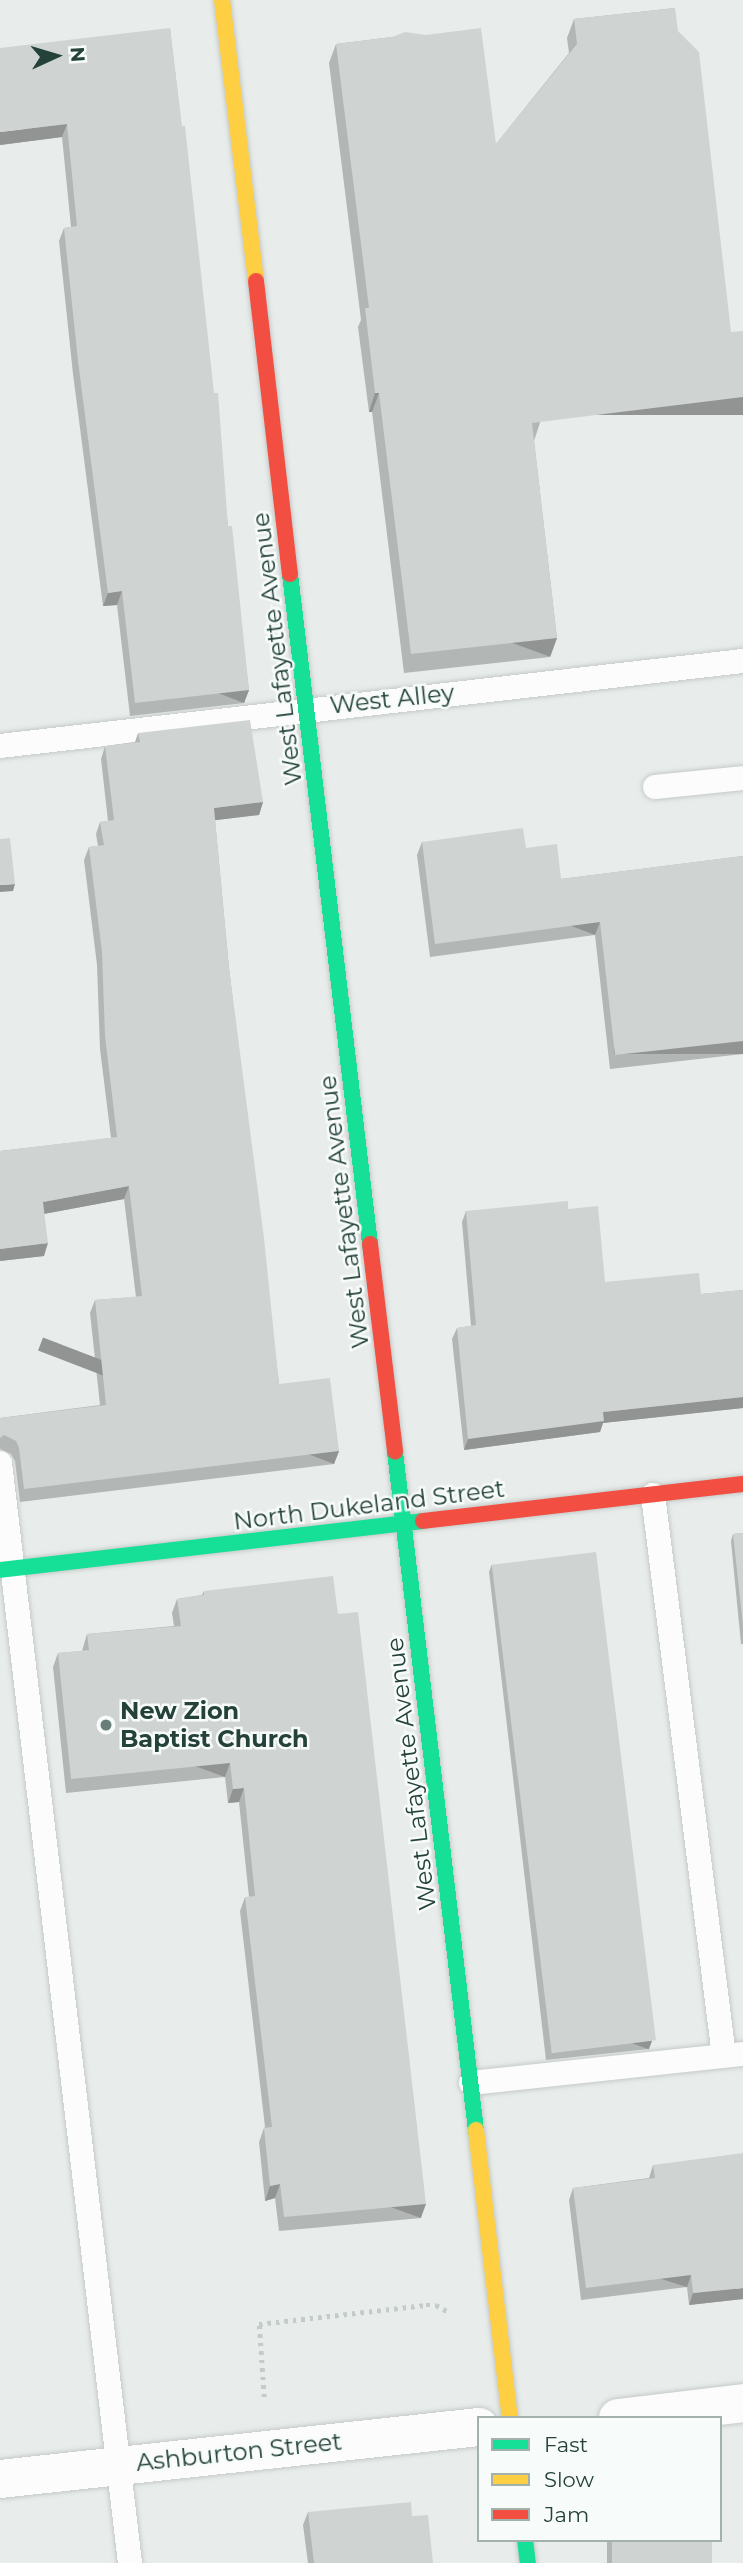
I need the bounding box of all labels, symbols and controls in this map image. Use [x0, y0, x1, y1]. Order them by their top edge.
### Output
north arrow [21, 21, 91, 91]
text: N [65, 46, 89, 63]
street label: West Lafayette Avenue [246, 511, 308, 787]
street label: West Alley [328, 678, 456, 720]
street label: West Lafayette Avenue [313, 1074, 375, 1350]
street label: North Dukeland Street [232, 1474, 506, 1536]
street label: West Lafayette Avenue [380, 1636, 442, 1912]
place label: New Zion Baptist Church [120, 1697, 309, 1753]
marker: New Zion Baptist Church [98, 1717, 114, 1733]
legend [477, 2416, 722, 2542]
street label: Ashburton Street [135, 2427, 343, 2477]
text: Fast [544, 2432, 588, 2457]
text: Slow [544, 2467, 594, 2492]
text: Jam [544, 2502, 589, 2527]

